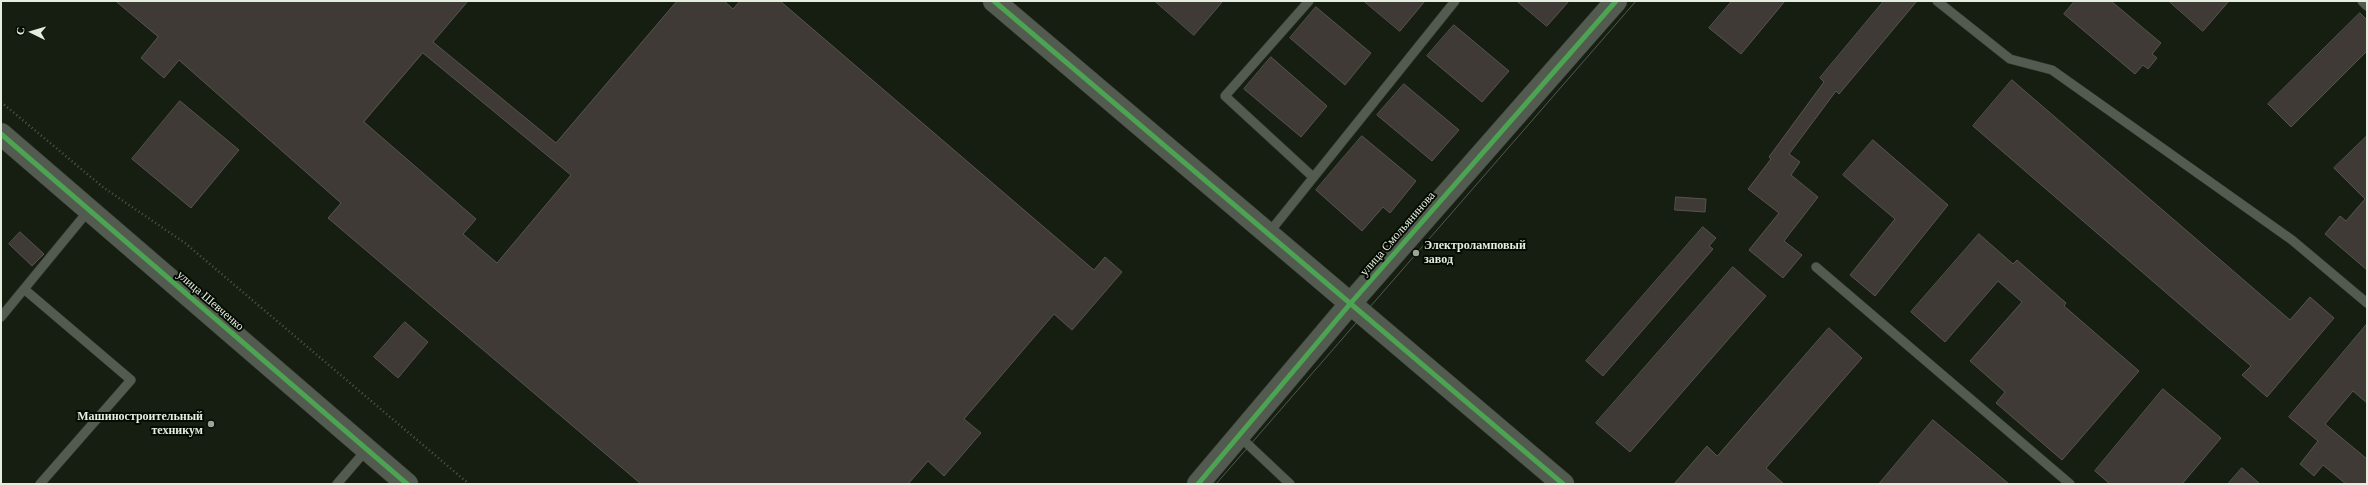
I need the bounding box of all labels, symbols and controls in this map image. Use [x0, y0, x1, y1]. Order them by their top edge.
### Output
north arrow [12, 12, 52, 52]
text: С [14, 26, 26, 35]
street label: улица Смольянинова [1357, 189, 1439, 279]
place label: Электроламповый завод [1424, 239, 1526, 267]
marker: Электроламповый завод [1411, 248, 1421, 258]
street label: улица Шевченко [173, 268, 247, 334]
place label: Машиностроительный техникум [77, 410, 203, 438]
marker: Машиностроительный техникум [206, 419, 216, 429]

